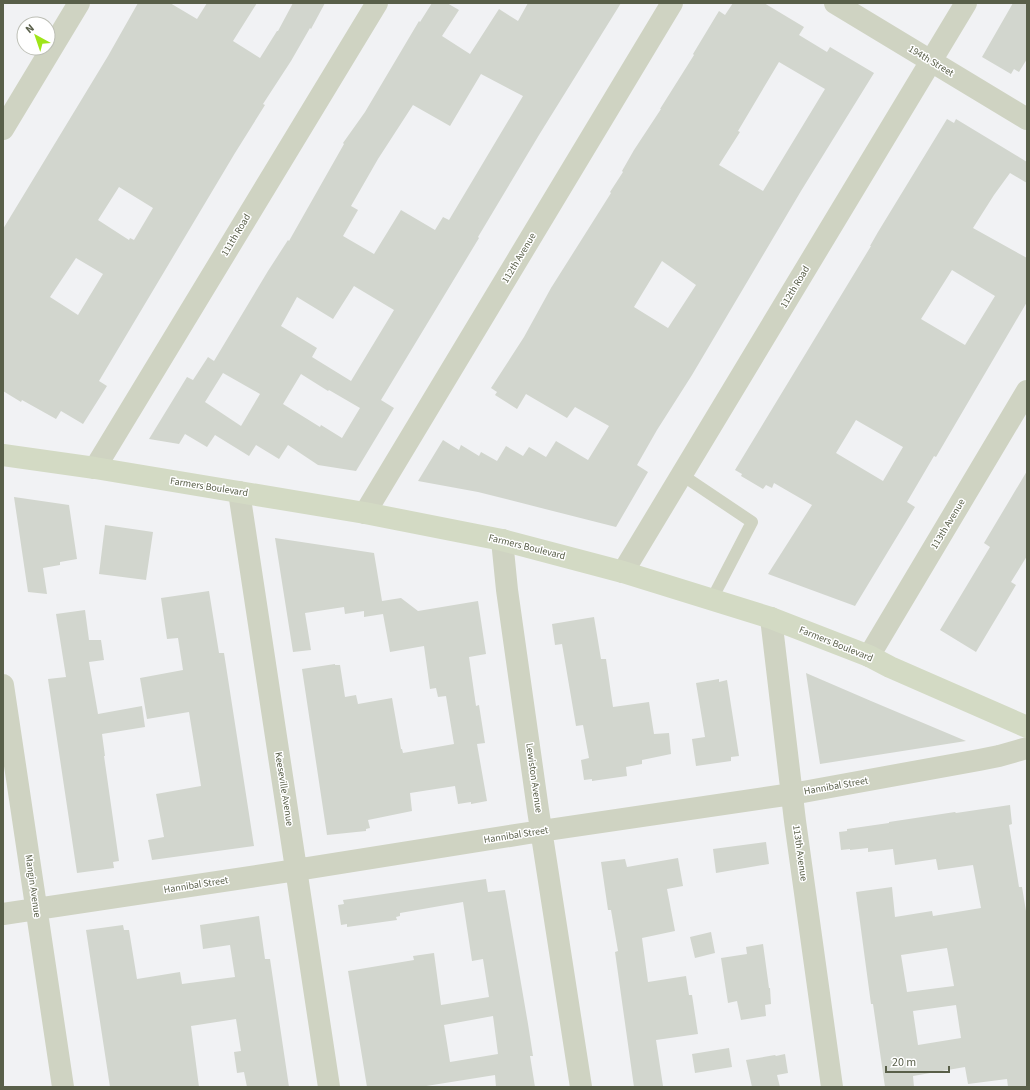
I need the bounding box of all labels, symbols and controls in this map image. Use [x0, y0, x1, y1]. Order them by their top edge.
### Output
north arrow [16, 16, 56, 56]
text: N [22, 21, 38, 37]
street label: 194th Street [906, 42, 957, 80]
street label: 111th Road [218, 211, 254, 259]
street label: 112th Avenue [498, 230, 540, 286]
street label: 112th Road [777, 263, 813, 311]
street label: Farmers Boulevard [169, 474, 249, 500]
street label: 113th Avenue [927, 496, 969, 552]
street label: Farmers Boulevard [487, 531, 567, 563]
street label: Farmers Boulevard [797, 623, 875, 665]
street label: Lewiston Avenue [522, 742, 546, 814]
street label: Keeseville Avenue [271, 751, 297, 827]
street label: Hannibal Street [803, 773, 870, 799]
street label: Hannibal Street [483, 823, 550, 847]
street label: 113th Avenue [789, 824, 811, 882]
street label: Mangin Avenue [22, 854, 44, 918]
street label: Hannibal Street [163, 873, 230, 897]
scale bar [886, 1048, 949, 1074]
text: 20 m [892, 1054, 916, 1071]

